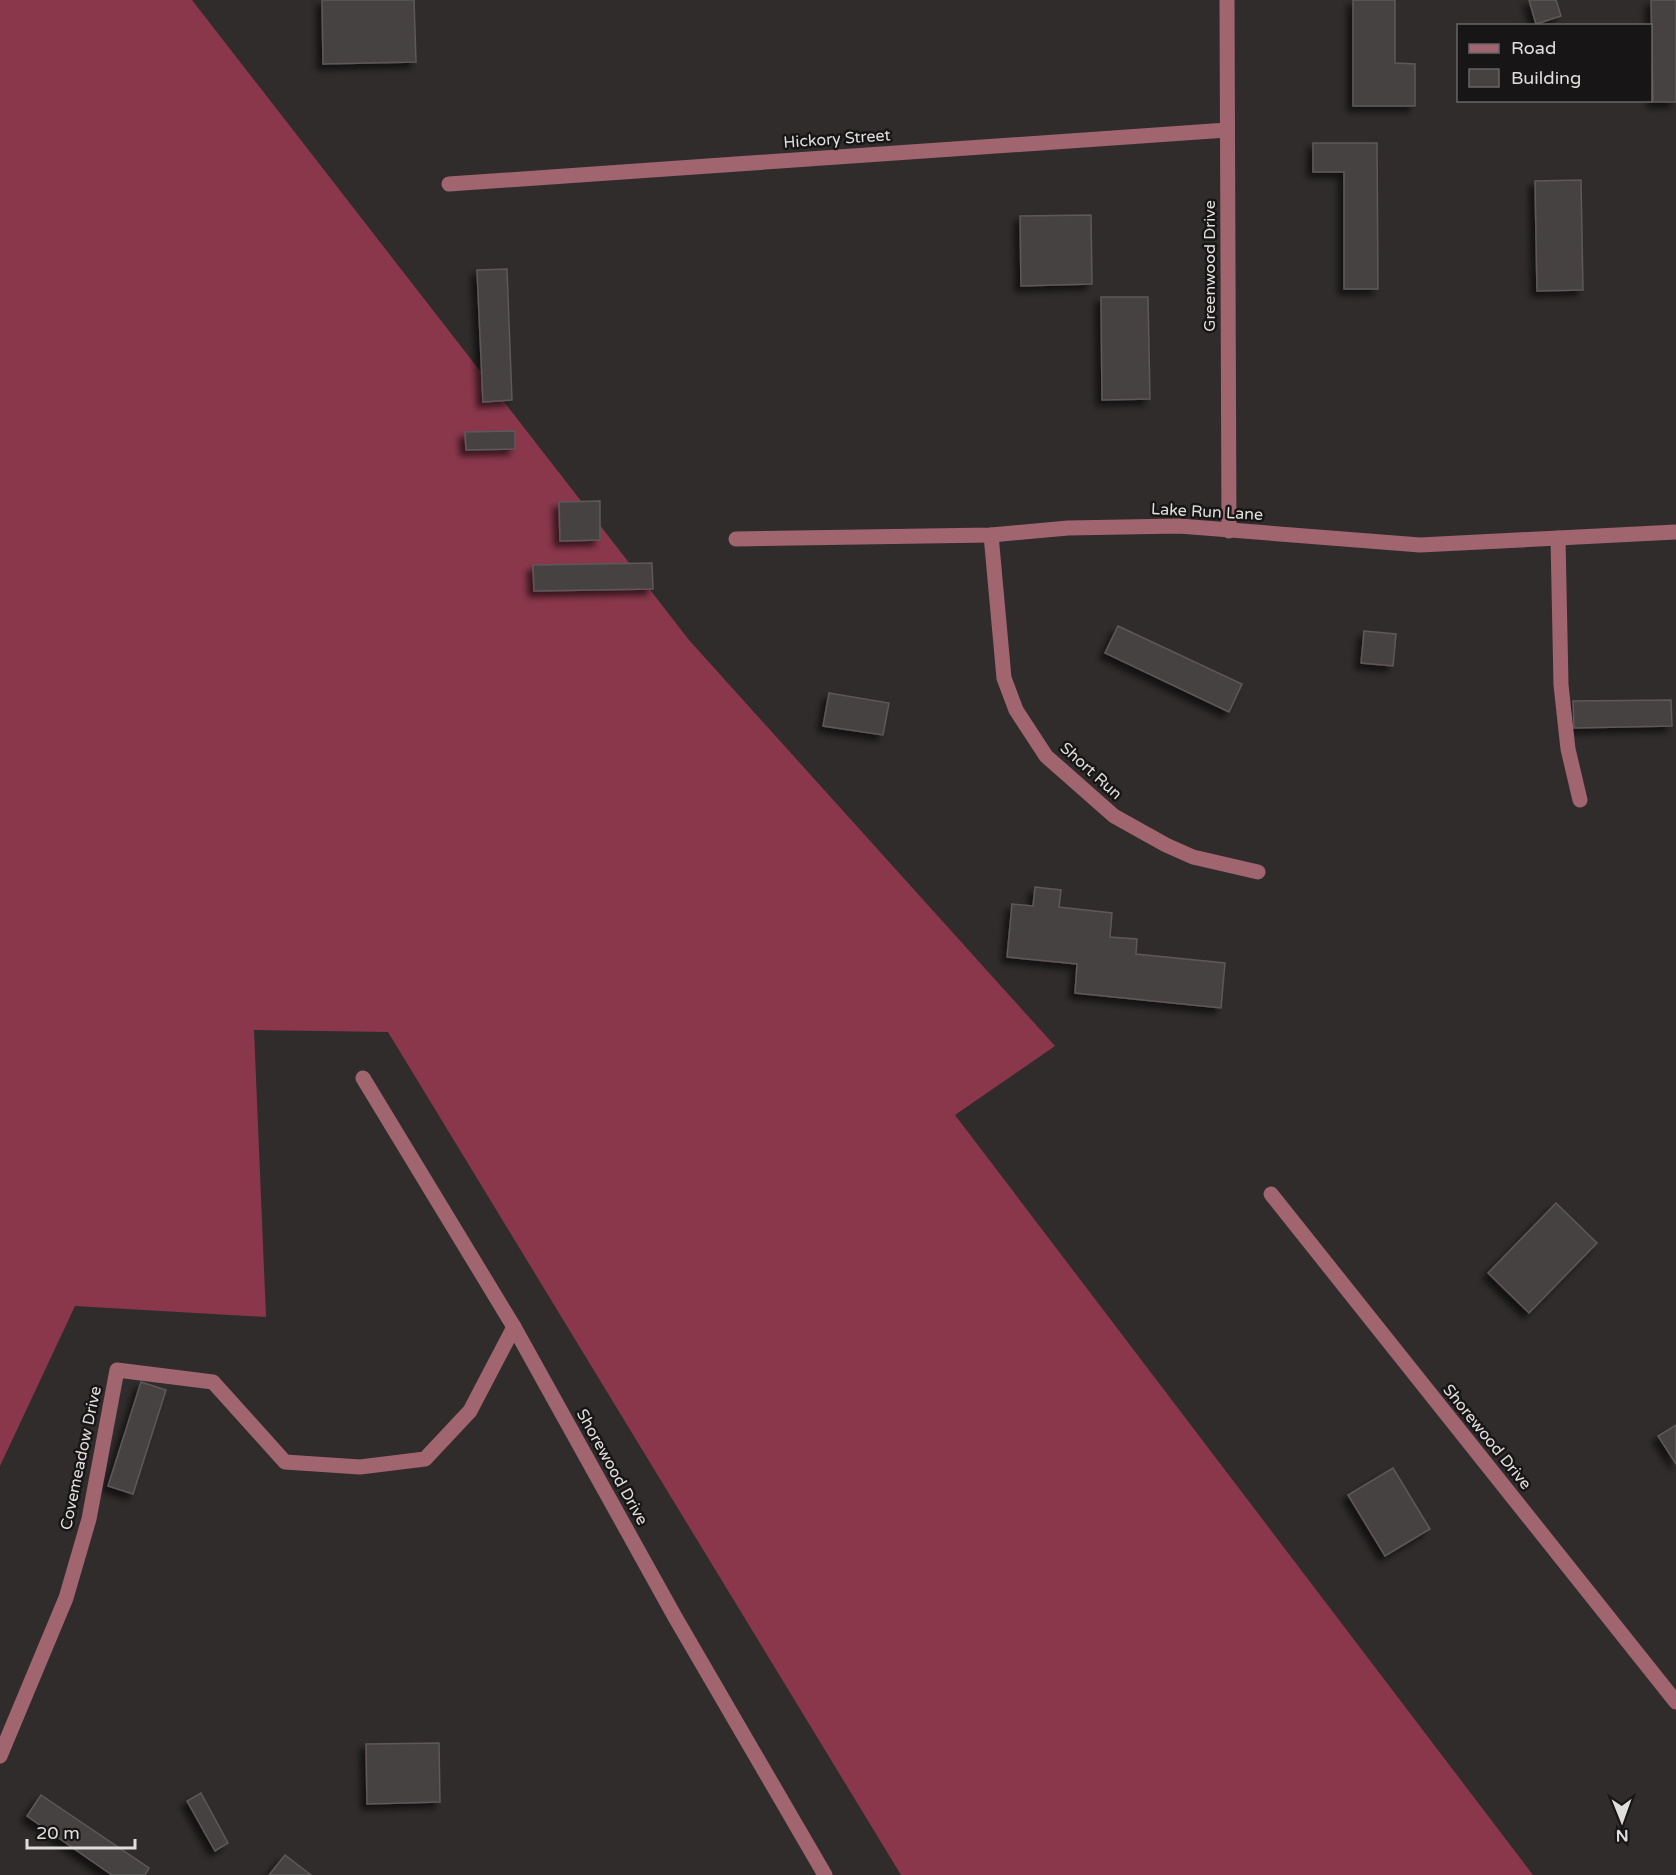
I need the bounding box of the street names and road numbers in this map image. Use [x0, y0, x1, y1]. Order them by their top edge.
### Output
street label: Hickory Street [783, 125, 891, 153]
street label: Greenwood Drive [1200, 200, 1220, 332]
street label: Lake Run Lane [1151, 499, 1263, 525]
street label: Short Run [1056, 738, 1126, 804]
street label: Shorewood Drive [1438, 1380, 1536, 1494]
street label: Covemeadow Drive [56, 1384, 106, 1532]
street label: Shorewood Drive [572, 1405, 652, 1529]

